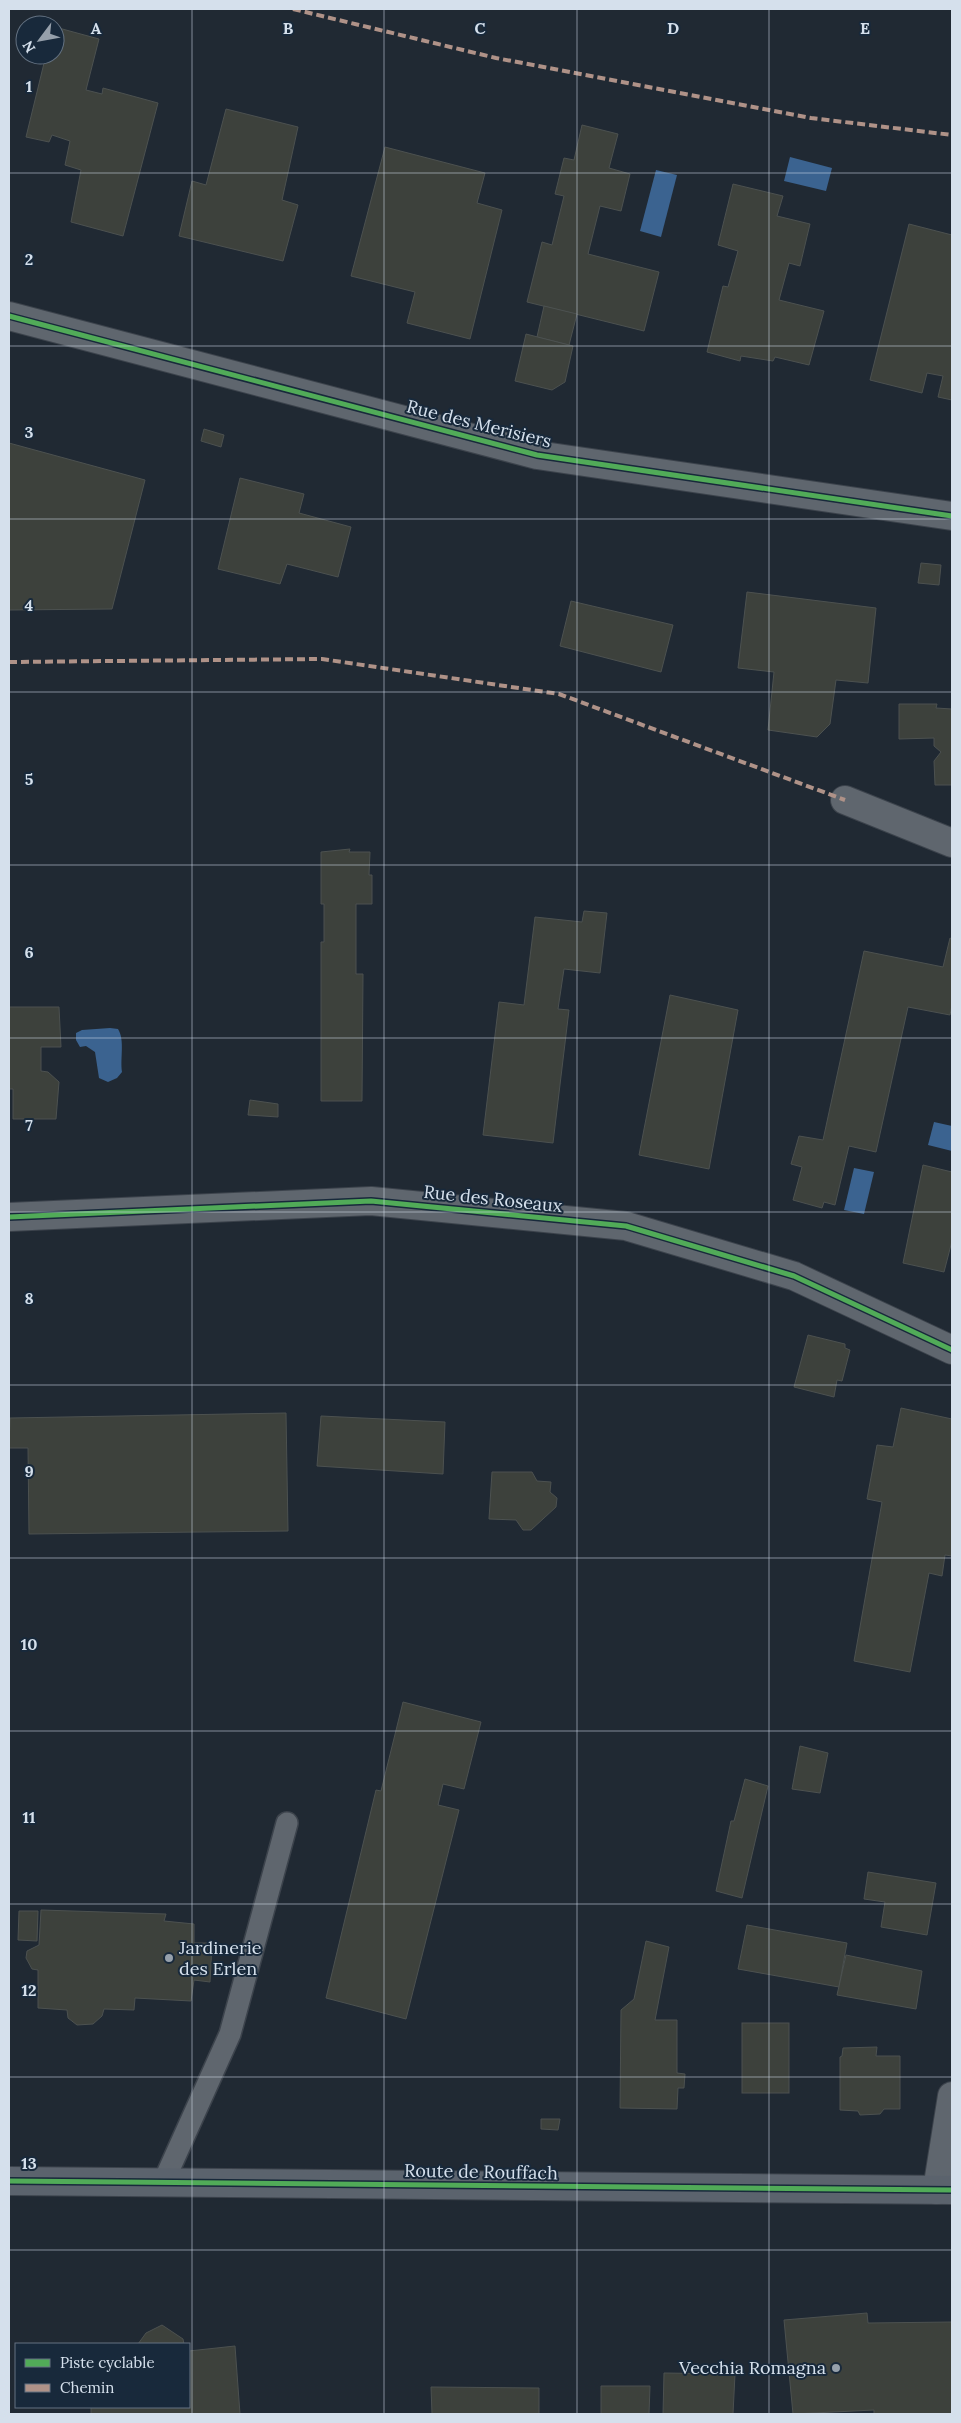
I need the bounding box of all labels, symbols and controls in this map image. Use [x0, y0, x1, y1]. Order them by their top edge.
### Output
north arrow [15, 15, 65, 65]
text: A [91, 18, 102, 38]
text: B [283, 18, 294, 38]
text: C [474, 18, 486, 38]
text: D [667, 18, 679, 38]
text: E [860, 18, 870, 38]
text: N [18, 37, 39, 56]
text: 1 [26, 76, 32, 96]
text: 2 [25, 249, 33, 269]
street label: Rue des Merisiers [404, 394, 554, 453]
text: 3 [25, 422, 34, 442]
text: 4 [25, 595, 34, 615]
text: 5 [25, 769, 34, 789]
text: 6 [24, 942, 34, 962]
text: 7 [25, 1115, 33, 1135]
street label: Rue des Roseaux [423, 1180, 564, 1217]
text: 8 [24, 1288, 34, 1308]
text: 9 [24, 1461, 34, 1481]
text: 10 [21, 1634, 37, 1654]
text: 11 [23, 1807, 36, 1827]
place label: Jardinerie des Erlen [178, 1936, 262, 1980]
marker: Jardinerie des Erlen [163, 1952, 175, 1964]
text: 12 [21, 1980, 37, 2000]
text: 13 [21, 2153, 37, 2173]
street label: Route de Rouffach [404, 2159, 558, 2184]
legend [15, 2343, 190, 2408]
text: Piste cyclable [60, 2353, 155, 2372]
place label: Vecchia Romagna [678, 2356, 826, 2379]
marker: Vecchia Romagna [830, 2362, 842, 2374]
text: Chemin [60, 2378, 114, 2397]

